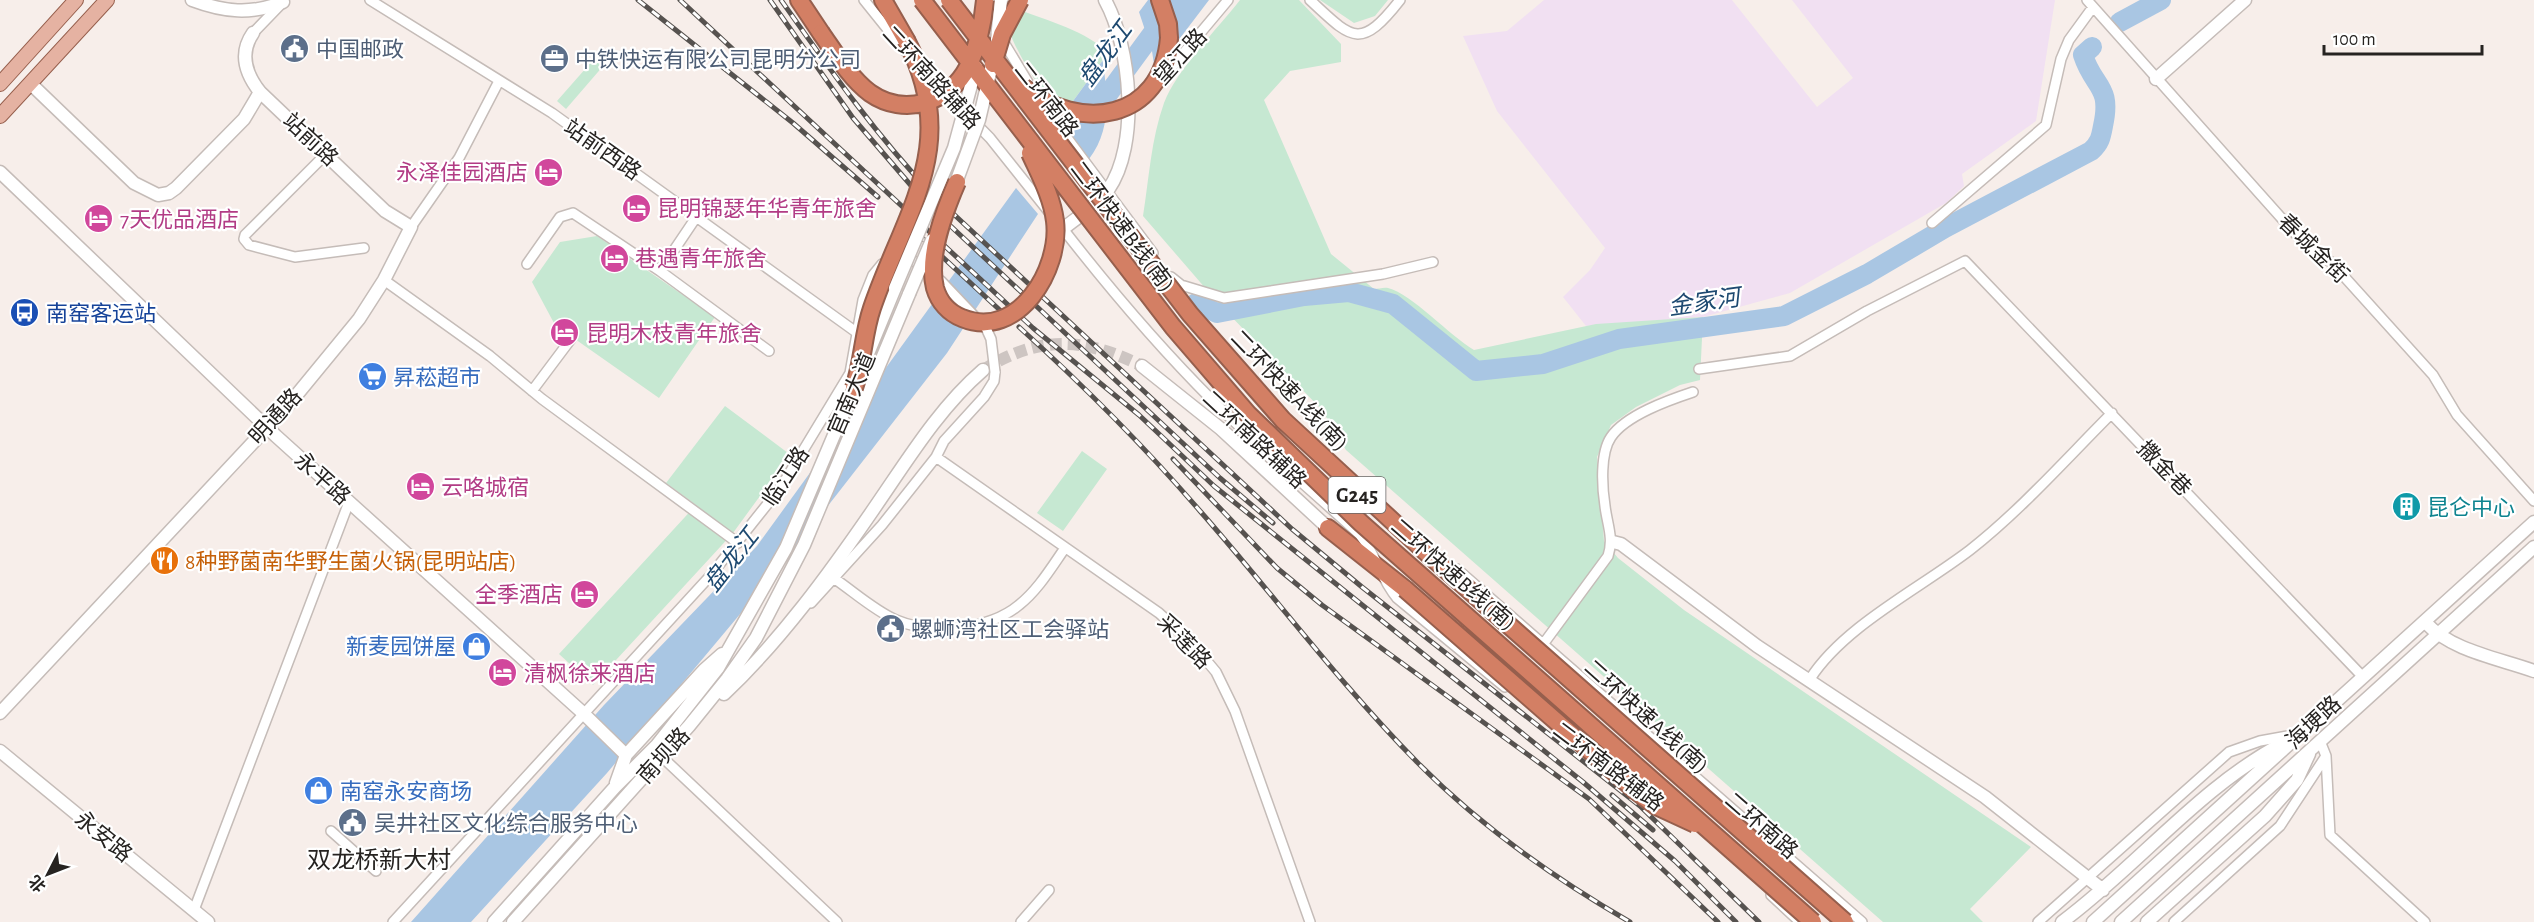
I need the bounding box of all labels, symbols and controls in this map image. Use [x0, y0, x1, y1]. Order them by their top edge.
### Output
water label: 盘龙江 [1073, 15, 1138, 91]
scale bar [2324, 18, 2482, 56]
street label: 二环南路辅路 [878, 21, 985, 133]
street label: 望江路 [1150, 24, 1211, 89]
text: 100 m [2333, 31, 2376, 49]
public building icon: 中国邮政 [279, 33, 311, 65]
place label: 中国邮政 [316, 38, 404, 61]
office icon: 中铁快运有限公司昆明分公司 [538, 43, 570, 75]
place label: 中铁快运有限公司昆明分公司 [575, 48, 861, 71]
street label: 二环南路 [1010, 58, 1083, 141]
street label: 站前路 [279, 108, 343, 170]
street label: 站前西路 [560, 115, 645, 184]
hotel icon: 永泽佳园酒店 [533, 156, 565, 188]
street label: 二环快速B线(南) [1066, 157, 1179, 296]
place label: 永泽佳园酒店 [396, 161, 528, 184]
hotel icon: 昆明锦瑟年华青年旅舍 [620, 192, 652, 224]
place label: 昆明锦瑟年华青年旅舍 [657, 197, 877, 220]
hotel icon: 7天优品酒店 [83, 203, 115, 235]
place label: 7天优品酒店 [120, 208, 239, 231]
street label: 春城金街 [2274, 210, 2353, 287]
hotel icon: 巷遇青年旅舍 [598, 242, 630, 274]
place label: 巷遇青年旅舍 [635, 247, 767, 270]
water label: 金家河 [1667, 284, 1745, 320]
bus stop icon: 南窑客运站 [9, 297, 41, 329]
place label: 南窑客运站 [46, 302, 156, 325]
hotel icon: 昆明木枝青年旅舍 [549, 317, 581, 349]
place label: 昆明木枝青年旅舍 [586, 322, 762, 345]
street label: 二环快速A线(南) [1227, 326, 1353, 455]
street label: 官南大道 [824, 349, 879, 439]
supermarket icon: 昇菘超市 [356, 361, 388, 393]
place label: 昇菘超市 [393, 366, 481, 389]
street label: 明通路 [245, 384, 306, 449]
street label: 二环南路辅路 [1199, 386, 1311, 493]
street label: 撒金巷 [2133, 437, 2196, 500]
street label: 临江路 [758, 442, 813, 510]
street label: 永平路 [290, 448, 355, 509]
hotel icon: 云咯城宿 [404, 471, 436, 503]
place label: 云咯城宿 [441, 476, 529, 499]
road number: G245 [1328, 477, 1386, 513]
building icon: 昆仑中心 [2390, 491, 2422, 523]
place label: 昆仑中心 [2427, 496, 2515, 519]
street label: 二环快速B线(南) [1387, 514, 1520, 635]
water label: 盘龙江 [699, 521, 765, 596]
restaurant icon: 8种野菌南华野生菌火锅(昆明站店) [148, 545, 180, 577]
place label: 8种野菌南华野生菌火锅(昆明站店) [185, 550, 517, 573]
hotel icon: 全季酒店 [568, 578, 600, 610]
place label: 全季酒店 [475, 583, 563, 606]
street label: 采莲路 [1153, 610, 1216, 673]
public building icon: 螺蛳湾社区工会驿站 [874, 613, 906, 645]
place label: 螺蛳湾社区工会驿站 [911, 618, 1109, 641]
shop icon: 新麦园饼屋 [461, 630, 493, 662]
place label: 新麦园饼屋 [346, 635, 456, 658]
street label: 二环快速A线(南) [1580, 655, 1713, 778]
hotel icon: 清枫徐来酒店 [487, 657, 519, 689]
place label: 清枫徐来酒店 [524, 662, 656, 685]
street label: 海埂路 [2281, 691, 2345, 753]
street label: 二环南路辅路 [1549, 717, 1668, 815]
street label: 南坝路 [633, 723, 694, 788]
shop icon: 南窑永安商场 [303, 775, 335, 807]
place label: 南窑永安商场 [340, 780, 472, 803]
street label: 二环南路 [1721, 788, 1802, 863]
street label: 永安路 [71, 807, 137, 866]
public building icon: 吴井社区文化综合服务中心 [337, 807, 369, 839]
place label: 吴井社区文化综合服务中心 [374, 812, 638, 835]
north arrow [18, 844, 78, 904]
district label: 双龙桥新大村 [307, 847, 451, 873]
text: 北 [26, 872, 49, 895]

